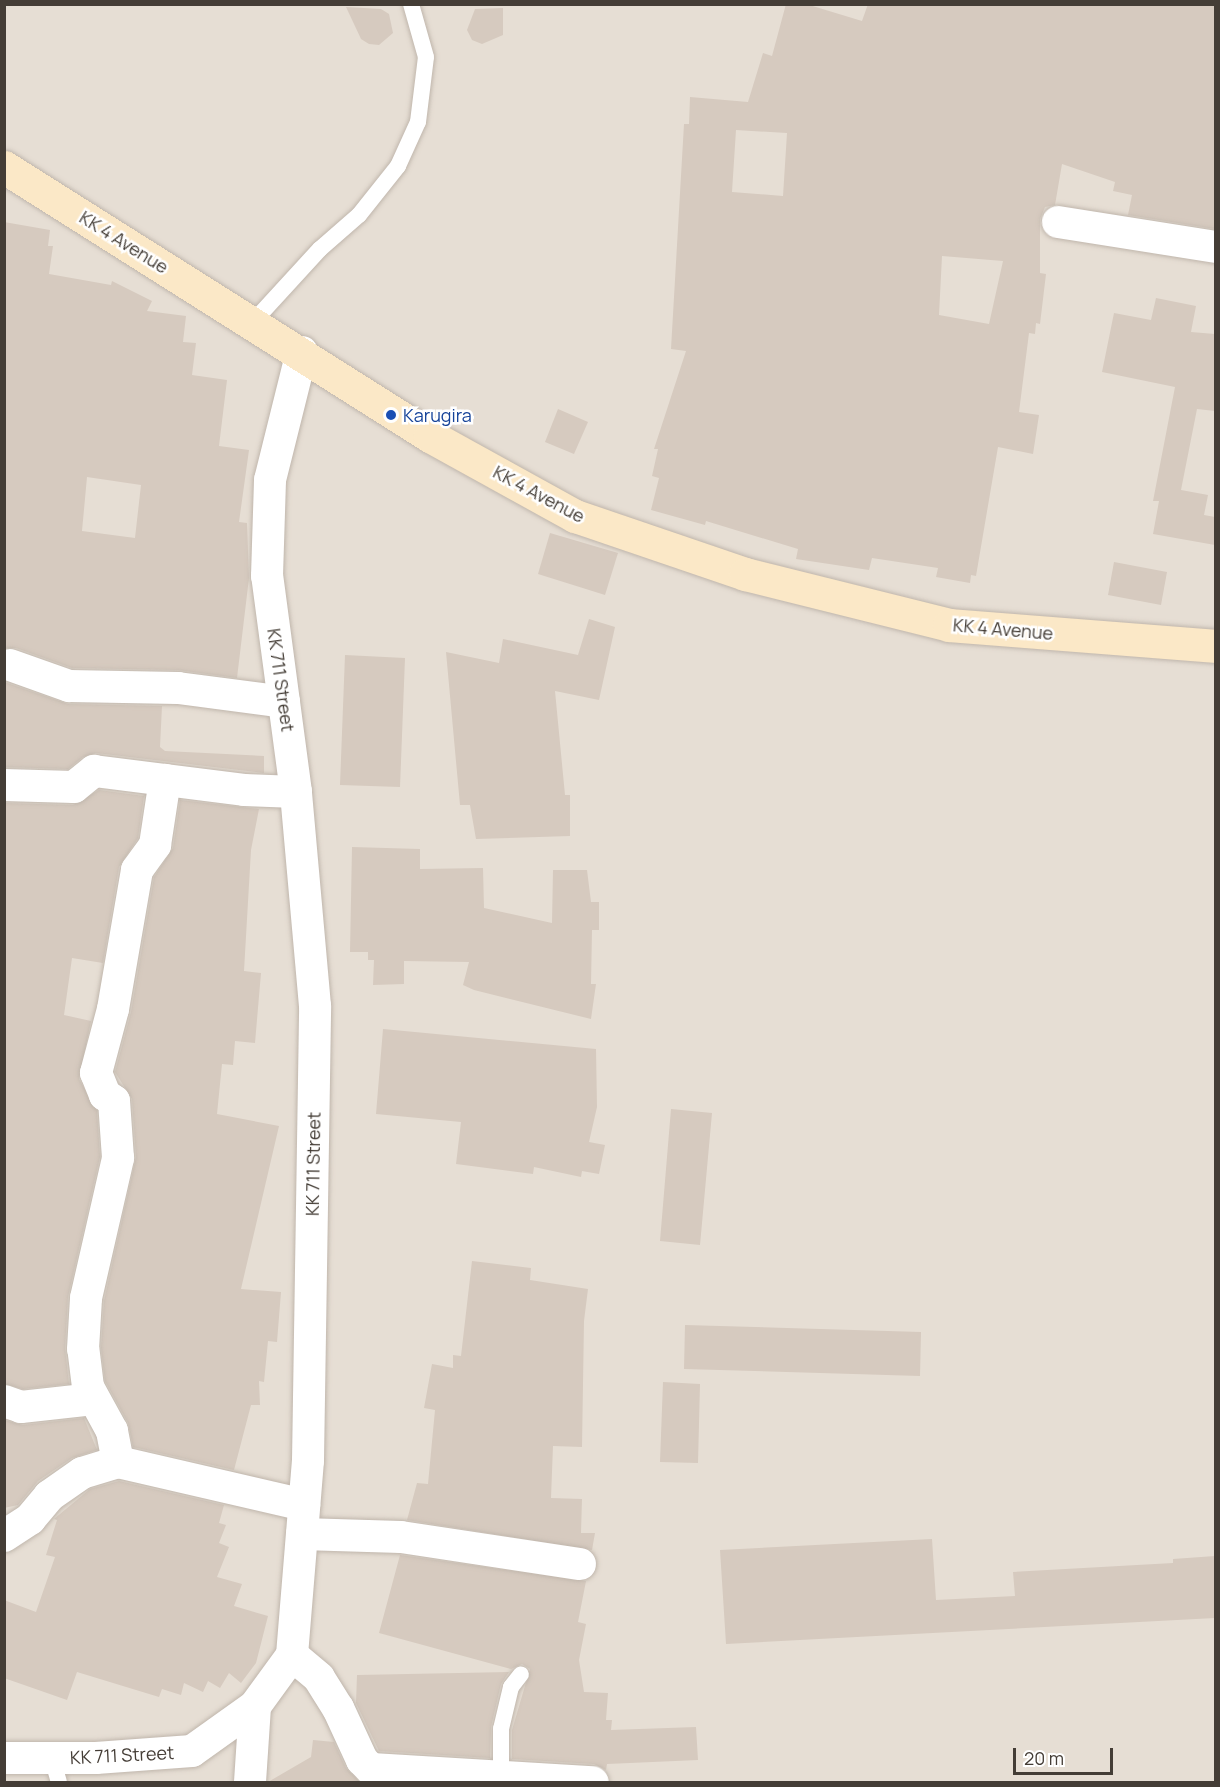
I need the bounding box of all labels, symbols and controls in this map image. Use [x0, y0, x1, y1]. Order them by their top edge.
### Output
street label: KK 4 Avenue [76, 206, 172, 278]
place label: Karugira [403, 404, 472, 426]
marker: Karugira [384, 408, 398, 422]
street label: KK 4 Avenue [489, 461, 589, 527]
street label: KK 4 Avenue [952, 614, 1054, 644]
street label: KK 711 Street [263, 627, 299, 733]
street label: KK 711 Street [301, 1112, 325, 1216]
scale bar [1016, 1736, 1116, 1774]
street label: KK 711 Street [69, 1741, 175, 1769]
text: 20 m [1024, 1746, 1064, 1770]

